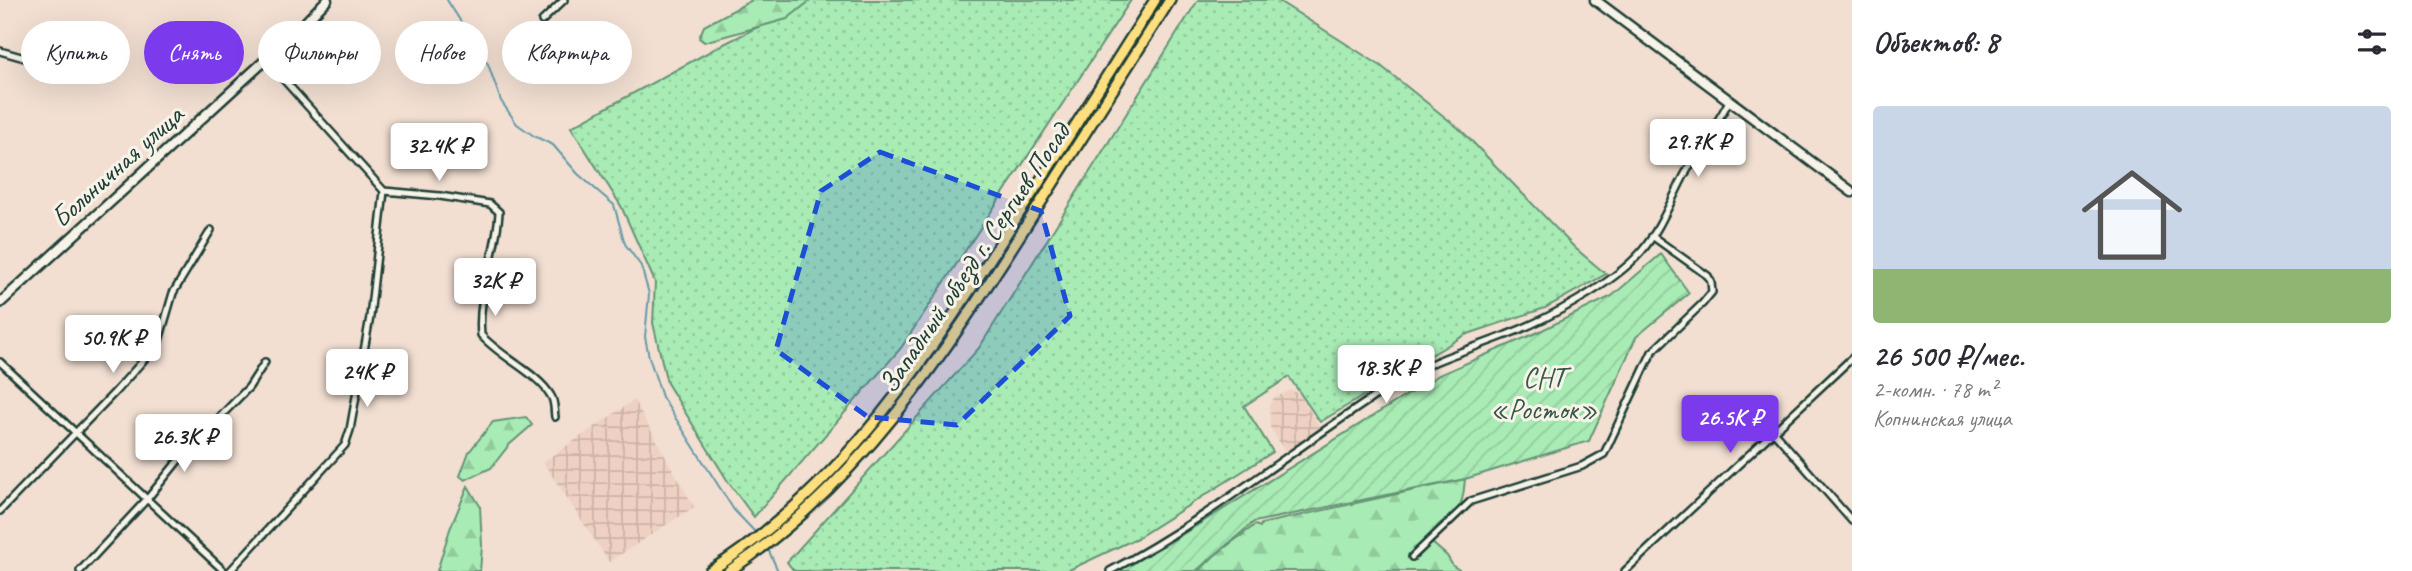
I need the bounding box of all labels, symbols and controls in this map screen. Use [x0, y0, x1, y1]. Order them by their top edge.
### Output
chip: Купить [21, 21, 130, 84]
chip: Снять [144, 21, 244, 84]
chip: Фильтры [258, 21, 381, 84]
chip: Новое [395, 21, 488, 84]
chip: Квартира [502, 21, 632, 84]
text: Объектов: 8 [1873, 23, 1998, 61]
icon: filters [2353, 23, 2391, 61]
street label: Больничная улица [43, 96, 192, 235]
street label: Западный объезд г. Сергиев Посад [871, 114, 1080, 400]
pin: 29.7K ₽ [1633, 120, 1763, 179]
pin: 32.4K ₽ [374, 124, 504, 183]
text: 29.7K ₽ [1666, 127, 1730, 156]
text: 32.4K ₽ [407, 131, 471, 160]
icon: home [2069, 152, 2195, 278]
pin: 32K ₽ [446, 258, 544, 318]
text: 32K ₽ [470, 266, 520, 295]
pin: 50.9K ₽ [48, 316, 178, 375]
text: 50.9K ₽ [81, 323, 145, 352]
text: 26 500 ₽/мес. [1873, 337, 2024, 375]
pin: 18.3K ₽ [1321, 346, 1451, 405]
pin: 24K ₽ [318, 350, 416, 409]
text: 18.3K ₽ [1354, 353, 1418, 382]
text: 24K ₽ [342, 357, 392, 386]
park label: СНТ «Росток» [1490, 360, 1598, 427]
text: 2-комн. · 78 m² [1873, 375, 1997, 404]
pin: 26.5K ₽ [1665, 396, 1795, 455]
text: 26.5K ₽ [1698, 403, 1762, 432]
text: Копнинская улица [1873, 404, 2012, 433]
pin: 26.3K ₽ [119, 414, 249, 474]
text: 26.3K ₽ [151, 422, 217, 451]

